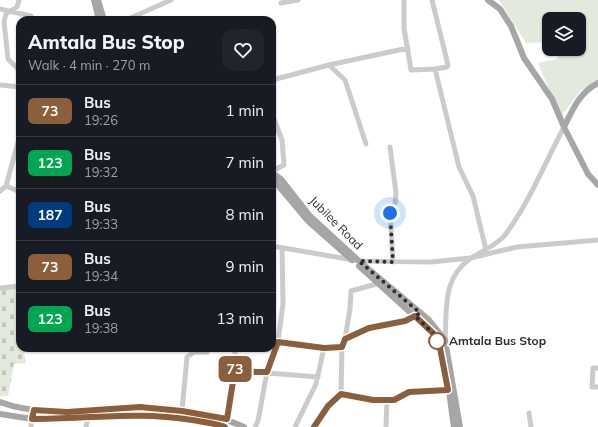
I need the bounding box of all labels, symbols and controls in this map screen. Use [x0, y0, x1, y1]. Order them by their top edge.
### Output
map controls [542, 12, 586, 56]
button: layers [542, 12, 586, 56]
button: heart [222, 29, 264, 71]
text: Amtala Bus Stop [28, 30, 185, 54]
text: Walk · 4 min · 270 m [28, 57, 150, 73]
text: Bus [84, 93, 111, 112]
text: 1 min [226, 101, 264, 120]
text: 73 [42, 102, 58, 120]
text: 19:26 [84, 112, 118, 128]
text: Bus [84, 145, 111, 164]
text: 7 min [226, 153, 264, 172]
text: 123 [37, 154, 63, 172]
text: 19:32 [84, 164, 118, 180]
street label: Jubilee Road [307, 193, 366, 252]
text: Bus [84, 197, 111, 216]
your location [380, 203, 400, 223]
text: 8 min [226, 205, 264, 224]
text: 187 [37, 206, 63, 224]
text: 19:33 [84, 216, 118, 232]
text: Bus [84, 249, 111, 268]
text: 9 min [226, 257, 264, 276]
text: 73 [42, 258, 58, 276]
text: 19:34 [84, 268, 118, 284]
text: Bus [84, 301, 111, 320]
text: 13 min [217, 309, 264, 328]
text: 123 [37, 310, 63, 328]
text: 19:38 [84, 320, 118, 336]
marker: Amtala Bus Stop [428, 332, 446, 350]
place label: Amtala Bus Stop [449, 333, 546, 348]
line badge: 73 [217, 356, 253, 382]
text: 73 [227, 360, 243, 378]

